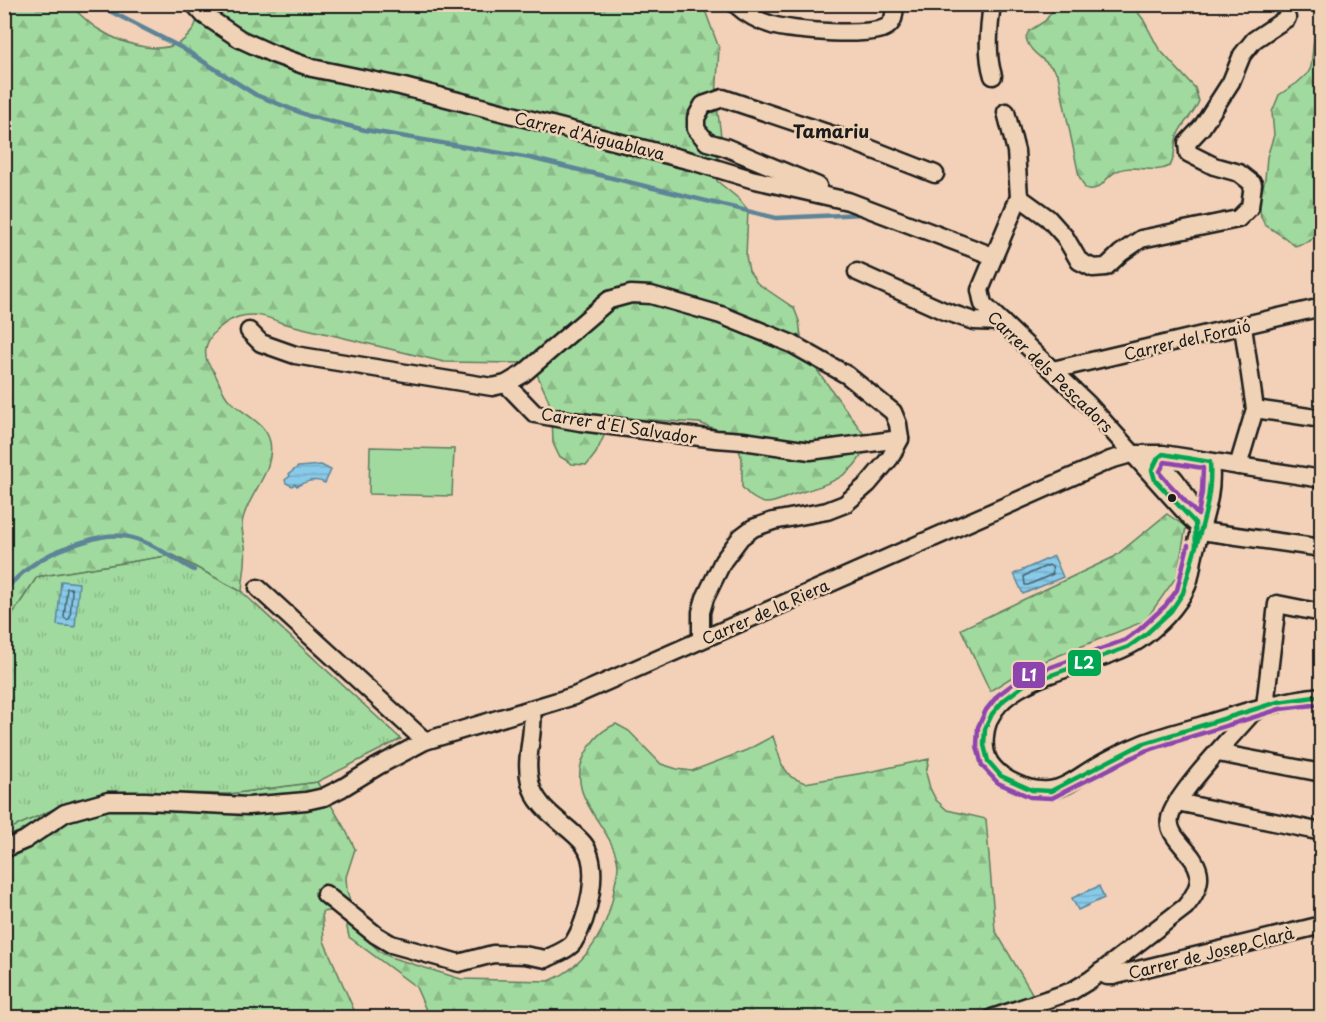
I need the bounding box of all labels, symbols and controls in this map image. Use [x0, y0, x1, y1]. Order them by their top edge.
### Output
street label: Carrer d'Aiguablava [512, 105, 668, 165]
district label: Tamariu [793, 117, 869, 144]
street label: Carrer dels Pescadors [983, 304, 1119, 438]
street label: Carrer del Foraió [1121, 313, 1253, 365]
street label: Carrer d'El Salvador [539, 401, 699, 449]
unlabelled marker [1166, 492, 1178, 504]
street label: Carrer de la Riera [697, 572, 833, 650]
line badge: L2 [1067, 649, 1102, 677]
text: L2 [1074, 650, 1094, 674]
line badge: L1 [1012, 661, 1046, 689]
text: L1 [1021, 662, 1037, 686]
street label: Carrer de Josep Clarà [1126, 920, 1296, 984]

